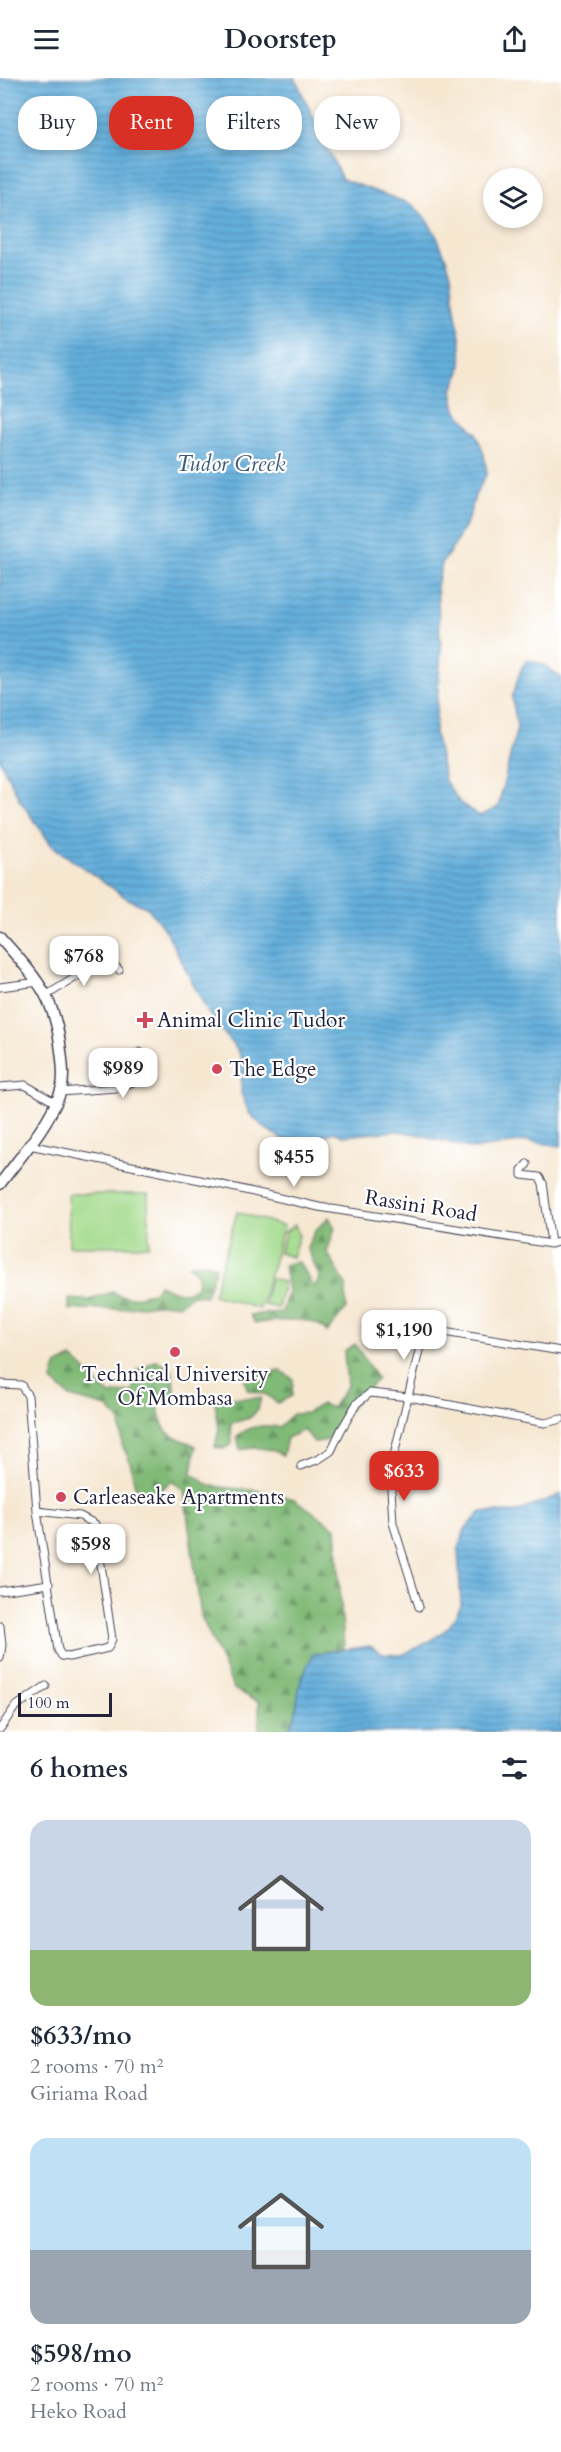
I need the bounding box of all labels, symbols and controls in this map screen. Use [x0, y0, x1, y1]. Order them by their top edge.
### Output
text: Doorstep [224, 21, 337, 58]
icon: menu [30, 23, 63, 56]
icon: share [498, 23, 531, 56]
chip: Buy [18, 96, 97, 150]
chip: Rent [109, 96, 194, 150]
chip: Filters [206, 96, 302, 150]
chip: New [314, 96, 400, 150]
map controls [483, 168, 543, 228]
button: layers [483, 168, 543, 228]
water label: Tudor Creek [176, 449, 286, 479]
pin: $768 [48, 936, 120, 987]
text: $768 [64, 942, 104, 969]
place label: Animal Clinic Tudor [157, 1006, 345, 1035]
marker: Animal Clinic Tudor [138, 1013, 152, 1027]
pin: $989 [87, 1048, 159, 1099]
text: $989 [103, 1054, 143, 1081]
place label: The Edge [229, 1055, 317, 1084]
marker: The Edge [210, 1062, 224, 1076]
pin: $455 [258, 1137, 330, 1188]
text: $455 [274, 1143, 314, 1170]
street label: Rassini Road [363, 1183, 479, 1229]
pin: $1,190 [355, 1310, 453, 1361]
text: $1,190 [375, 1316, 433, 1343]
marker: Technical University Of Mombasa [168, 1345, 182, 1359]
place label: Technical University Of Mombasa [82, 1360, 268, 1413]
pin: $633 [368, 1451, 440, 1502]
text: $633 [384, 1457, 424, 1484]
place label: Carleaseake Apartments [73, 1483, 284, 1512]
marker: Carleaseake Apartments [54, 1490, 68, 1504]
pin: $598 [55, 1524, 127, 1575]
text: $598 [71, 1530, 111, 1557]
scale bar [18, 1690, 112, 1718]
text: 100 m [27, 1692, 69, 1714]
text: 6 homes [30, 1751, 128, 1786]
icon: filters [498, 1752, 531, 1785]
icon: home [227, 1859, 335, 1967]
text: $633/mo [30, 2018, 132, 2053]
text: 2 rooms · 70 m² [30, 2053, 163, 2080]
text: Giriama Road [30, 2080, 148, 2107]
icon: home [227, 2177, 335, 2285]
text: $598/mo [30, 2336, 132, 2371]
text: 2 rooms · 70 m² [30, 2371, 163, 2398]
text: Heko Road [30, 2398, 127, 2425]

